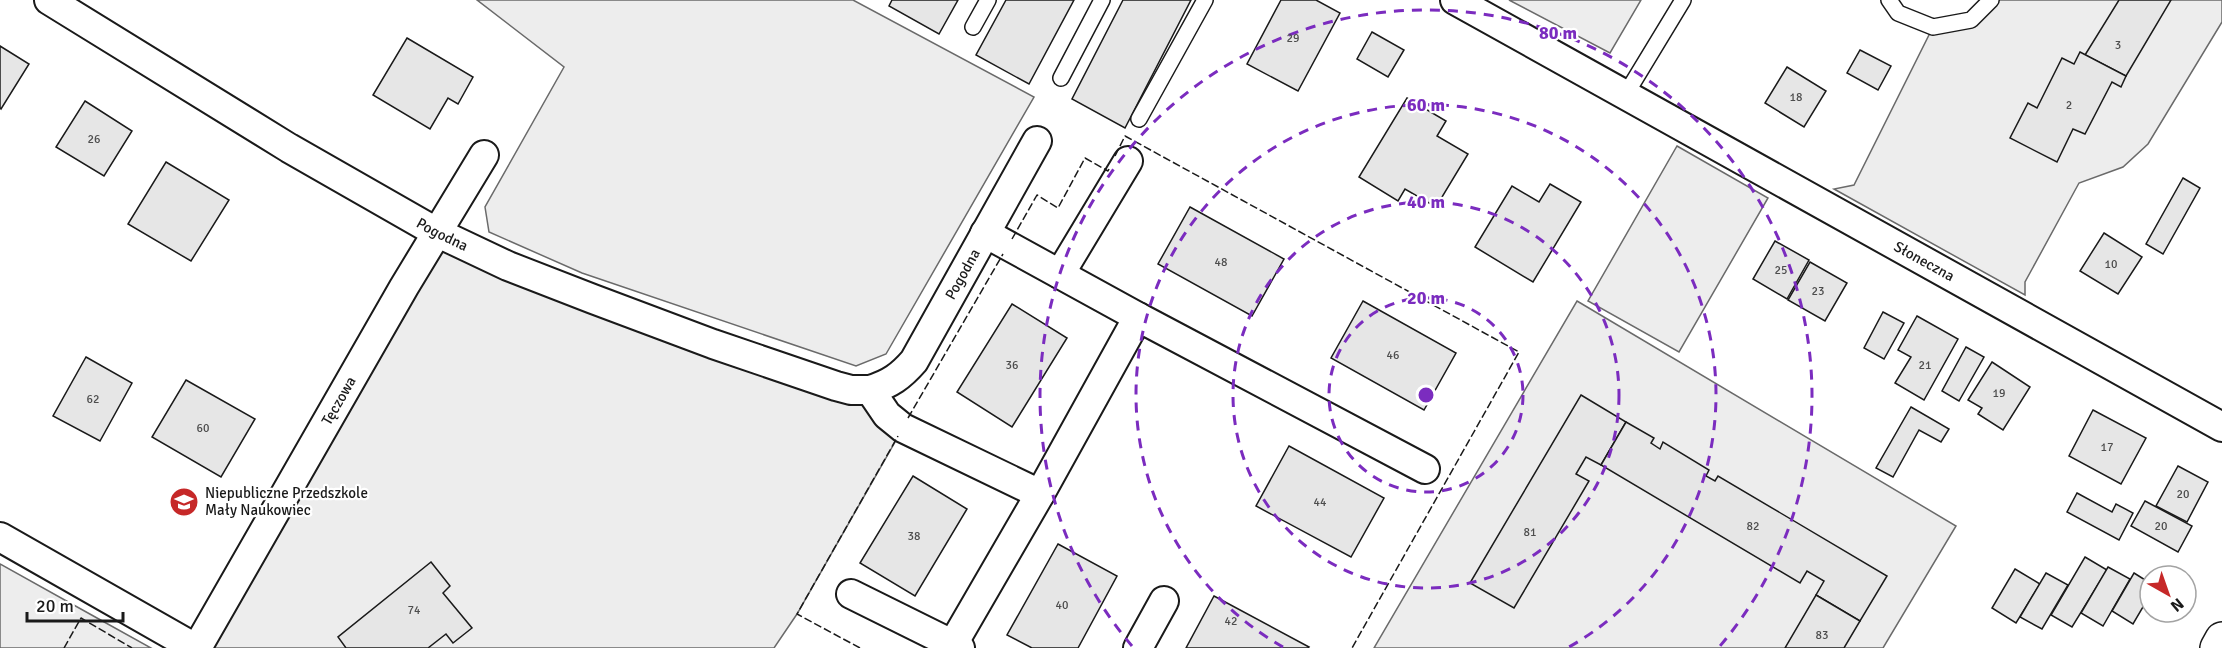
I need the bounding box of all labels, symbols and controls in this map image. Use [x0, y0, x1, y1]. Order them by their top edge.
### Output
text: 80 m [1539, 22, 1577, 44]
house number: 29 [1287, 31, 1299, 46]
house number: 3 [2115, 38, 2121, 53]
house number: 18 [1790, 90, 1802, 105]
text: 60 m [1407, 94, 1445, 116]
house number: 2 [2066, 98, 2072, 113]
house number: 26 [88, 132, 100, 147]
text: 40 m [1407, 191, 1445, 213]
street label: Pogodna [413, 214, 471, 255]
street label: Słoneczna [1891, 237, 1958, 285]
street label: Pogodna [941, 246, 984, 303]
house number: 48 [1215, 255, 1227, 270]
house number: 10 [2105, 257, 2117, 272]
house number: 25 [1775, 263, 1787, 278]
house number: 23 [1812, 284, 1824, 299]
text: 20 m [1407, 287, 1445, 309]
house number: 46 [1387, 348, 1399, 363]
house number: 36 [1006, 358, 1018, 373]
house number: 21 [1919, 358, 1931, 373]
street label: Tęczowa [318, 373, 360, 428]
centre of rings [1416, 385, 1436, 405]
house number: 19 [1993, 386, 2005, 401]
house number: 62 [87, 392, 99, 407]
house number: 60 [197, 421, 209, 436]
house number: 17 [2101, 440, 2113, 455]
place label: Niepubliczne Przedszkole Mały Naukowiec [205, 484, 368, 519]
school or university icon: Niepubliczne Przedszkole Mały Naukowiec [168, 486, 200, 518]
house number: 20 [2177, 487, 2189, 502]
house number: 44 [1314, 495, 1327, 510]
house number: 82 [1747, 519, 1759, 534]
house number: 20 [2155, 519, 2167, 534]
house number: 81 [1524, 525, 1536, 540]
house number: 38 [908, 529, 920, 544]
north arrow [2138, 564, 2198, 624]
scale bar [27, 585, 123, 623]
text: N [2166, 593, 2188, 616]
text: 20 m [36, 595, 74, 617]
house number: 40 [1056, 598, 1068, 613]
house number: 74 [408, 603, 421, 618]
house number: 42 [1225, 614, 1237, 629]
house number: 83 [1816, 628, 1828, 643]

